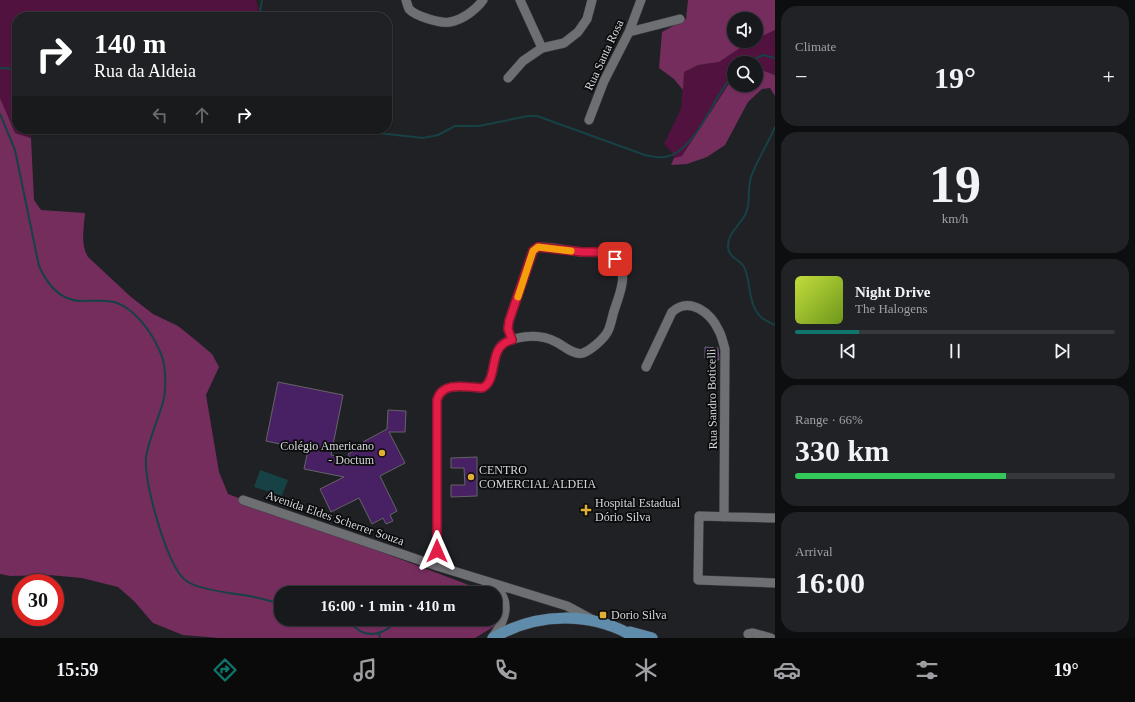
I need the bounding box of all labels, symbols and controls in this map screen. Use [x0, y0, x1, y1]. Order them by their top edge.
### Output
map controls [727, 12, 763, 92]
button: sound [727, 12, 763, 48]
street label: Rua Santa Rosa [582, 17, 627, 92]
icon: right [28, 28, 80, 80]
text: 140 m [94, 28, 166, 59]
text: Climate [795, 39, 836, 54]
button: search [727, 56, 763, 92]
text: Rua da Aldeia [94, 61, 196, 81]
text: 19° [934, 61, 976, 94]
text: − [795, 64, 807, 89]
text: + [1103, 64, 1115, 89]
icon: left [149, 104, 171, 126]
icon: ahead [191, 104, 213, 126]
icon: right [233, 104, 255, 126]
text: 19 [929, 156, 981, 213]
text: km/h [942, 211, 968, 226]
pin [598, 242, 632, 276]
icon: arrive [604, 248, 626, 270]
text: Night Drive [855, 284, 930, 300]
text: The Halogens [855, 301, 928, 316]
icon: previous [837, 340, 859, 362]
icon: pause [944, 340, 966, 362]
icon: next [1051, 340, 1073, 362]
street label: Rua Sandro Boticelli [704, 348, 720, 449]
text: Range · 66% [795, 412, 863, 427]
text: 330 km [795, 434, 889, 467]
place label: Colégio Americano - Doctum [280, 439, 375, 467]
marker: Colégio Americano - Doctum [377, 448, 387, 458]
place label: CENTRO COMERCIAL ALDEIA [479, 463, 597, 491]
marker: CENTRO COMERCIAL ALDEIA [466, 472, 476, 482]
street label: Avenida Eldes Scherrer Souza [264, 488, 407, 549]
place label: Hospital Estadual Dório Silva [595, 496, 681, 524]
marker: Hospital Estadual Dório Silva [580, 504, 592, 516]
position arrow [416, 530, 458, 572]
text: Arrival [795, 544, 833, 559]
text: 16:00 [795, 566, 865, 599]
speed limit sign: 30 [12, 574, 64, 626]
text: 16:00 · 1 min · 410 m [321, 598, 456, 614]
place label: Dorio Silva [611, 608, 667, 622]
marker: Dorio Silva [598, 610, 608, 620]
icon: directions [211, 656, 239, 684]
icon: music [351, 656, 379, 684]
icon: phone [492, 656, 520, 684]
icon: climate [632, 656, 660, 684]
icon: car [773, 656, 801, 684]
icon: filters [913, 656, 941, 684]
text: 15:59 [56, 660, 98, 680]
text: 19° [1054, 660, 1079, 680]

